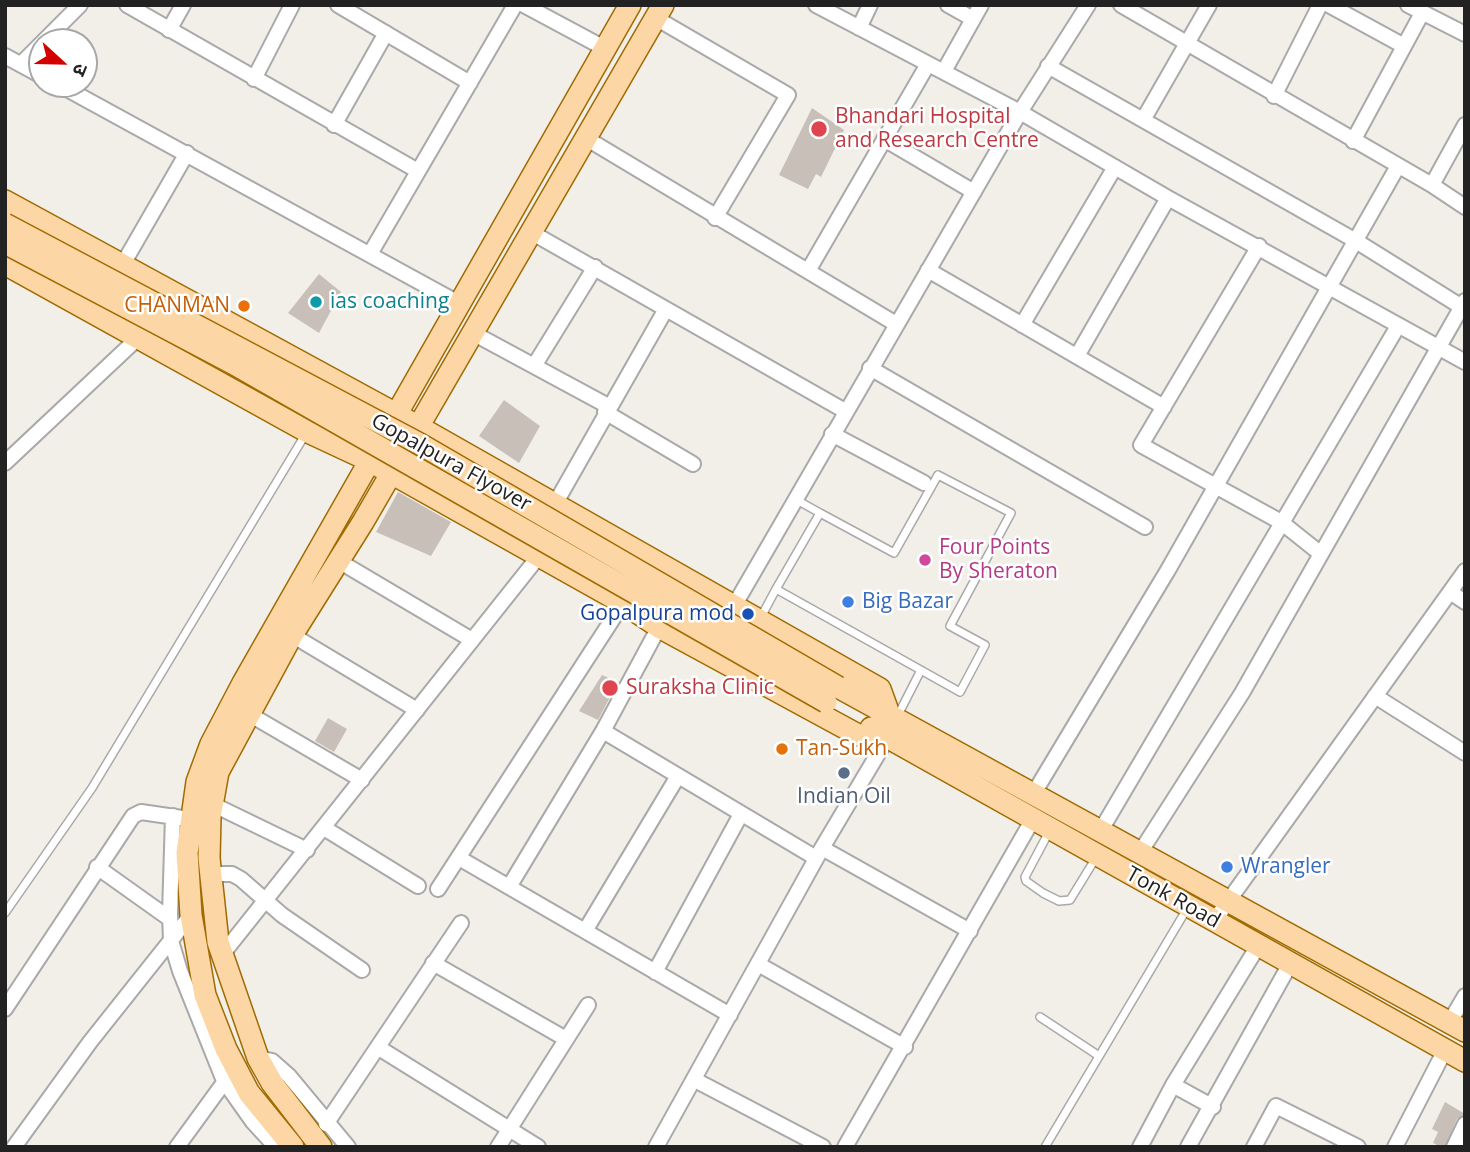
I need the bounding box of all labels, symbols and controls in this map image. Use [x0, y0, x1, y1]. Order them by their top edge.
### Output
north arrow [28, 28, 98, 98]
text: उ [66, 60, 95, 80]
place label: Bhandari Hospital and Research Centre [835, 104, 1039, 154]
marker: Bhandari Hospital and Research Centre [809, 119, 829, 139]
place label: ias coaching [330, 289, 449, 315]
place label: CHANMAN [124, 293, 230, 319]
marker: ias coaching [308, 294, 324, 310]
marker: CHANMAN [236, 298, 252, 314]
street label: Gopalpura Flyover [366, 409, 536, 517]
place label: Four Points By Sheraton [939, 535, 1058, 585]
marker: Four Points By Sheraton [917, 552, 933, 568]
place label: Big Bazar [862, 589, 953, 615]
marker: Big Bazar [840, 594, 856, 610]
place label: Gopalpura mod [580, 601, 734, 627]
marker: Gopalpura mod [740, 606, 756, 622]
place label: Suraksha Clinic [626, 675, 774, 701]
marker: Suraksha Clinic [600, 678, 620, 698]
place label: Tan-Sukh [796, 736, 887, 762]
marker: Tan-Sukh [774, 741, 790, 757]
marker: Indian Oil [836, 765, 852, 781]
place label: Indian Oil [797, 784, 891, 810]
place label: Wrangler [1241, 854, 1331, 880]
marker: Wrangler [1219, 859, 1235, 875]
street label: Tonk Road [1122, 862, 1224, 934]

